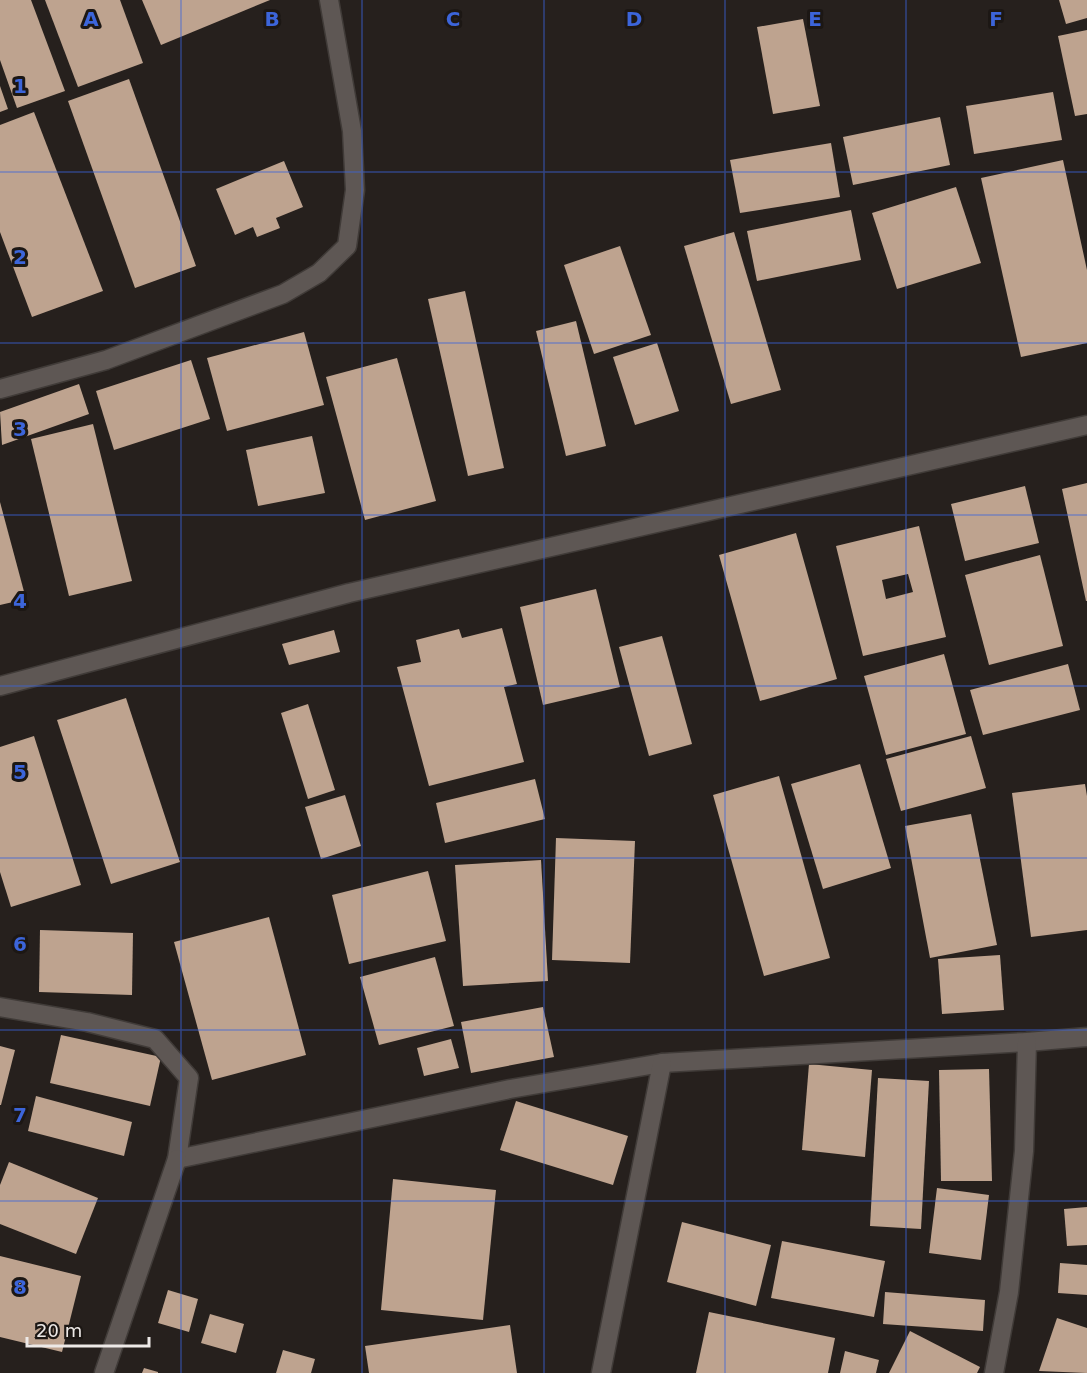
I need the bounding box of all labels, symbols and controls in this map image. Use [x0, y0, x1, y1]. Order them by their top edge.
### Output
text: A [83, 7, 99, 31]
text: B [264, 7, 280, 31]
text: C [446, 7, 460, 31]
text: D [626, 7, 642, 31]
text: E [808, 7, 822, 31]
text: F [989, 7, 1003, 31]
text: 1 [13, 74, 27, 98]
text: 2 [13, 245, 27, 269]
text: 3 [13, 417, 27, 441]
text: 4 [13, 589, 27, 613]
text: 5 [13, 760, 27, 784]
text: 6 [13, 932, 27, 956]
text: 7 [13, 1103, 27, 1127]
text: 8 [13, 1275, 27, 1299]
scale bar [27, 1310, 148, 1348]
text: 20 m [36, 1320, 82, 1341]

